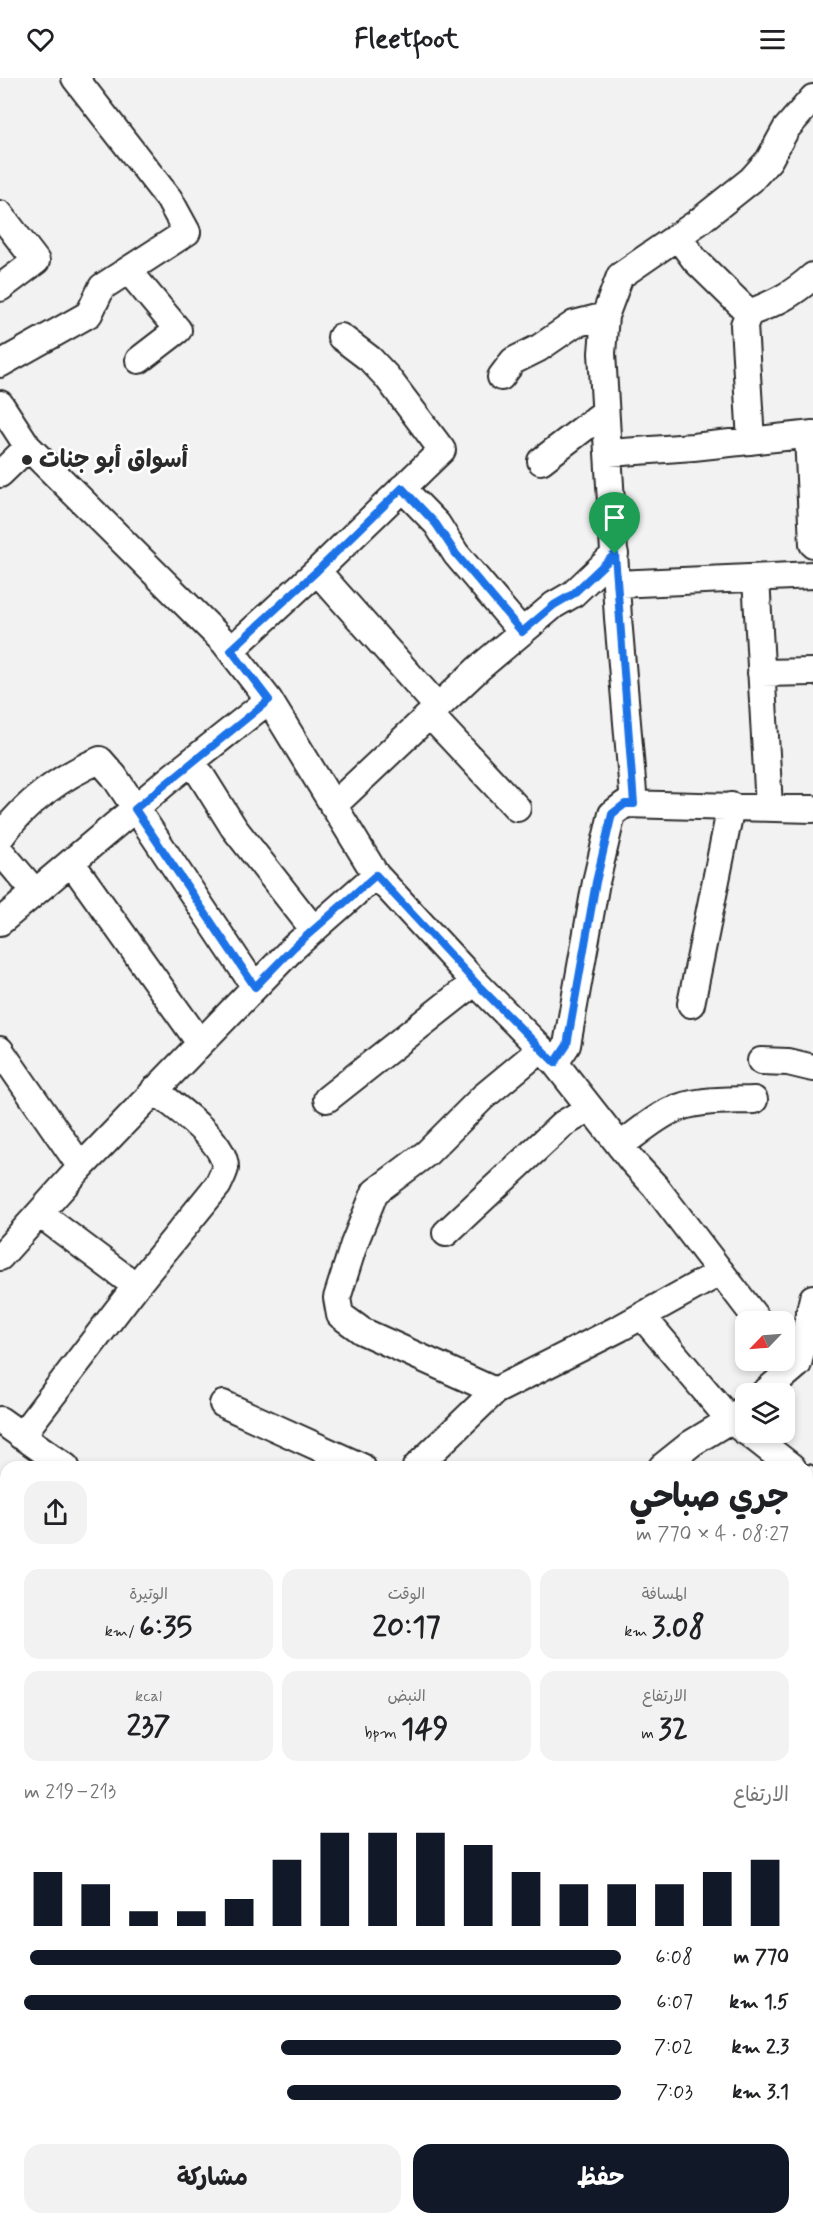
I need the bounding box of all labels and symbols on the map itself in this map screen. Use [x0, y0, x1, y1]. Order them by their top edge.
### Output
place label: أسواق أبو جنات [39, 444, 189, 476]
marker: أسواق أبو جنات [20, 453, 34, 467]
pin [589, 492, 640, 554]
north arrow [735, 1311, 795, 1371]

